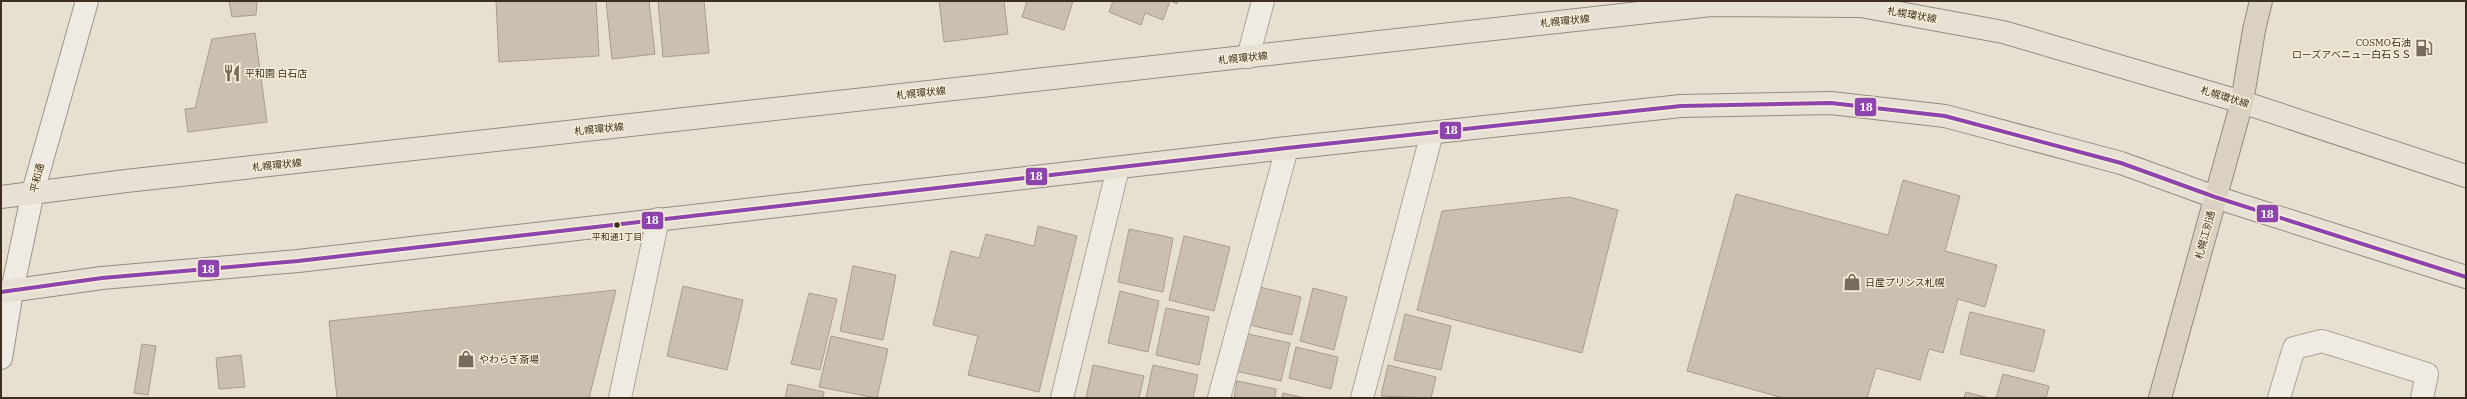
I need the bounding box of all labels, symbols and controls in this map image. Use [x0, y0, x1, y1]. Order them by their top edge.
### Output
street label: 札幌環状線 [1886, 4, 1938, 26]
street label: 札幌環状線 [1539, 12, 1591, 30]
place label: COSMO石油 ローズアベニュー白石ＳＳ [2292, 36, 2411, 61]
fuel station icon: COSMO石油 ローズアベニュー白石ＳＳ [2414, 38, 2434, 58]
street label: 札幌環状線 [1217, 49, 1269, 67]
restaurant icon: 平和園 白石店 [222, 63, 242, 83]
place label: 平和園 白石店 [245, 67, 307, 80]
street label: 札幌環状線 [2199, 83, 2251, 111]
street label: 札幌環状線 [895, 84, 947, 102]
line badge: 18 [1854, 97, 1877, 117]
text: 18 [1859, 100, 1873, 114]
street label: 札幌環状線 [573, 120, 625, 138]
line badge: 18 [1439, 121, 1462, 140]
text: 18 [1444, 123, 1458, 137]
street label: 札幌環状線 [251, 156, 303, 174]
street label: 平和通 [27, 162, 47, 194]
line badge: 18 [1025, 167, 1048, 186]
text: 18 [1029, 169, 1043, 183]
line badge: 18 [2256, 204, 2279, 223]
text: 18 [2260, 207, 2274, 221]
street label: 札幌江別通 [2192, 209, 2218, 261]
line badge: 18 [641, 211, 664, 230]
text: 18 [645, 213, 659, 227]
marker: 平和通1丁目 [612, 220, 622, 230]
place label: 平和通1丁目 [592, 231, 642, 242]
line badge: 18 [197, 259, 220, 278]
text: 18 [201, 262, 215, 276]
shop icon: 日産プリンス札幌 [1842, 272, 1862, 292]
place label: 日産プリンス札幌 [1865, 276, 1945, 289]
shop icon: やわらぎ斎場 [456, 349, 476, 369]
place label: やわらぎ斎場 [479, 353, 539, 366]

